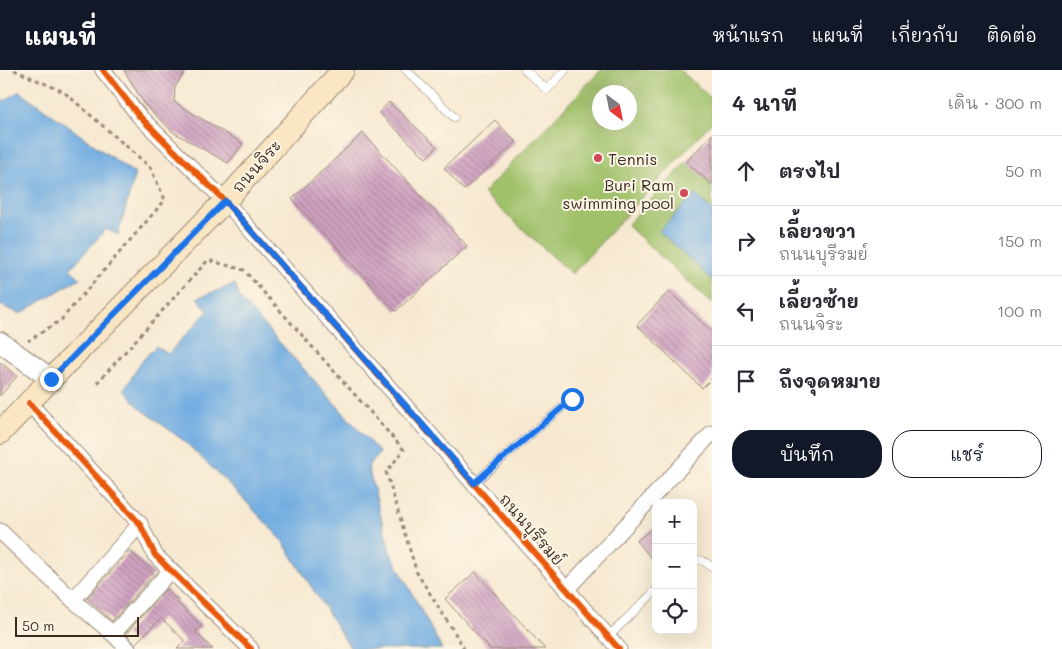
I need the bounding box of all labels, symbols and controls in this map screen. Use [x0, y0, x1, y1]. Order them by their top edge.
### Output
text: แผนที่ [25, 20, 96, 51]
text: หน้าแรก [712, 23, 784, 47]
text: แผนที่ [812, 23, 863, 47]
text: เกี่ยวกับ [891, 23, 958, 47]
text: ติดต่อ [986, 23, 1037, 47]
north arrow [592, 85, 637, 130]
text: 4 นาที [732, 89, 797, 116]
text: เดิน · 300 m [948, 92, 1042, 113]
street label: ถนนจิระ [227, 135, 285, 197]
place label: Tennis [608, 148, 657, 169]
marker: Tennis [592, 152, 604, 164]
icon: ahead [732, 157, 760, 185]
text: ตรงไป [779, 158, 840, 183]
text: 50 m [1005, 160, 1042, 181]
place label: Buri Ram swimming pool [562, 174, 674, 213]
marker: Buri Ram swimming pool [678, 187, 690, 199]
text: เลี้ยวขวา [779, 218, 856, 243]
icon: right [732, 227, 760, 255]
text: 150 m [998, 230, 1042, 251]
text: ถนนบุรีรมย์ [779, 243, 868, 264]
text: เลี้ยวซ้าย [779, 288, 859, 313]
icon: left [732, 297, 760, 325]
text: 100 m [997, 300, 1042, 321]
text: ถนนจิระ [779, 313, 843, 334]
icon: arrive [732, 367, 760, 395]
route end [40, 368, 63, 391]
text: ถึงจุดหมาย [779, 368, 881, 393]
route start [561, 388, 584, 411]
button: บันทึก [732, 430, 882, 478]
button: แชร์ [892, 430, 1042, 478]
street label: ถนนบุรีรมย์ [493, 488, 569, 571]
map controls [652, 499, 697, 634]
button: + [652, 499, 697, 544]
button: − [652, 544, 697, 589]
button: locate [652, 589, 697, 634]
scale bar [15, 614, 139, 637]
text: 50 m [22, 616, 54, 635]

